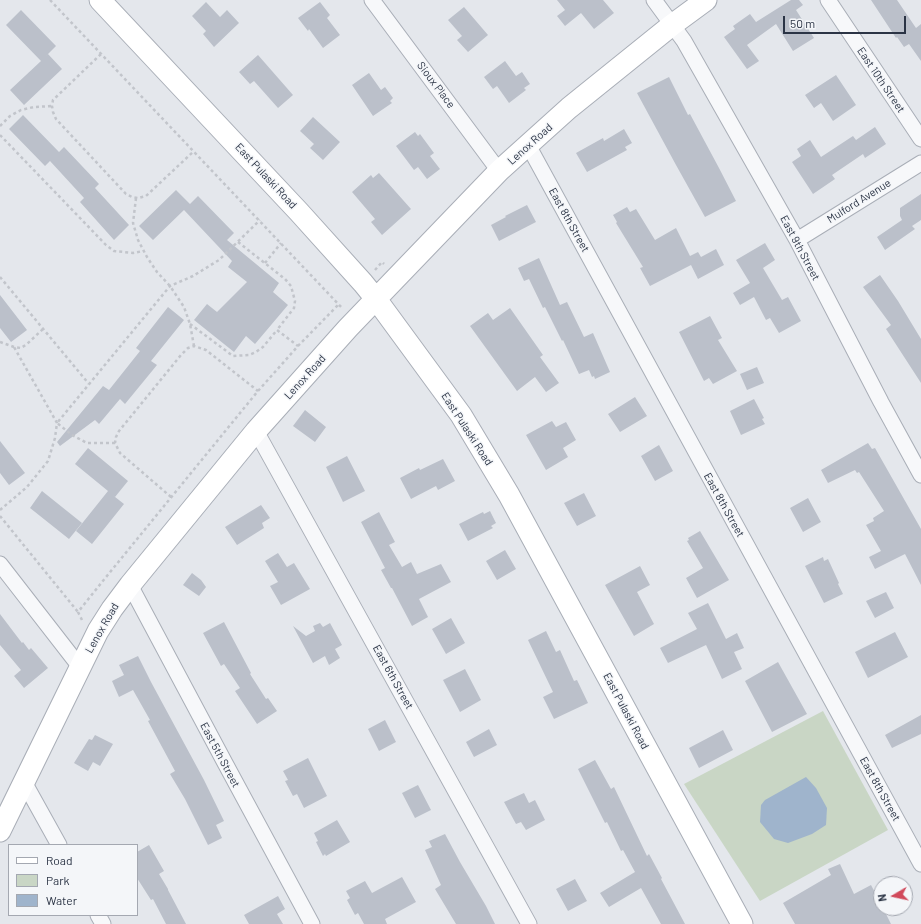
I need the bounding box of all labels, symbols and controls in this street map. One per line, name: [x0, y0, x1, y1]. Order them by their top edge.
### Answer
scale bar: [785, 8, 908, 34]
text: 50 m: [790, 16, 815, 30]
street label: East 10th Street: [854, 45, 908, 115]
street label: Sioux Place: [414, 59, 458, 111]
street label: Lenox Road: [505, 120, 555, 168]
street label: East Pulaski Road: [232, 141, 300, 211]
street label: Mulford Avenue: [825, 176, 893, 226]
street label: East 8th Street: [546, 185, 592, 255]
street label: East 9th Street: [777, 213, 823, 283]
street label: Lenox Road: [281, 352, 329, 402]
street label: East Pulaski Road: [438, 390, 496, 468]
street label: East 8th Street: [701, 470, 747, 540]
street label: Lenox Road: [82, 601, 122, 655]
street label: East 6th Street: [370, 642, 416, 712]
street label: East Pulaski Road: [600, 671, 652, 751]
street label: East 5th Street: [197, 720, 243, 790]
street label: East 8th Street: [857, 754, 903, 824]
legend: [8, 844, 138, 916]
text: Road: [46, 853, 73, 867]
text: Park: [46, 873, 70, 887]
north arrow: [873, 876, 913, 916]
text: Water: [46, 893, 77, 907]
text: N: [875, 893, 889, 902]

